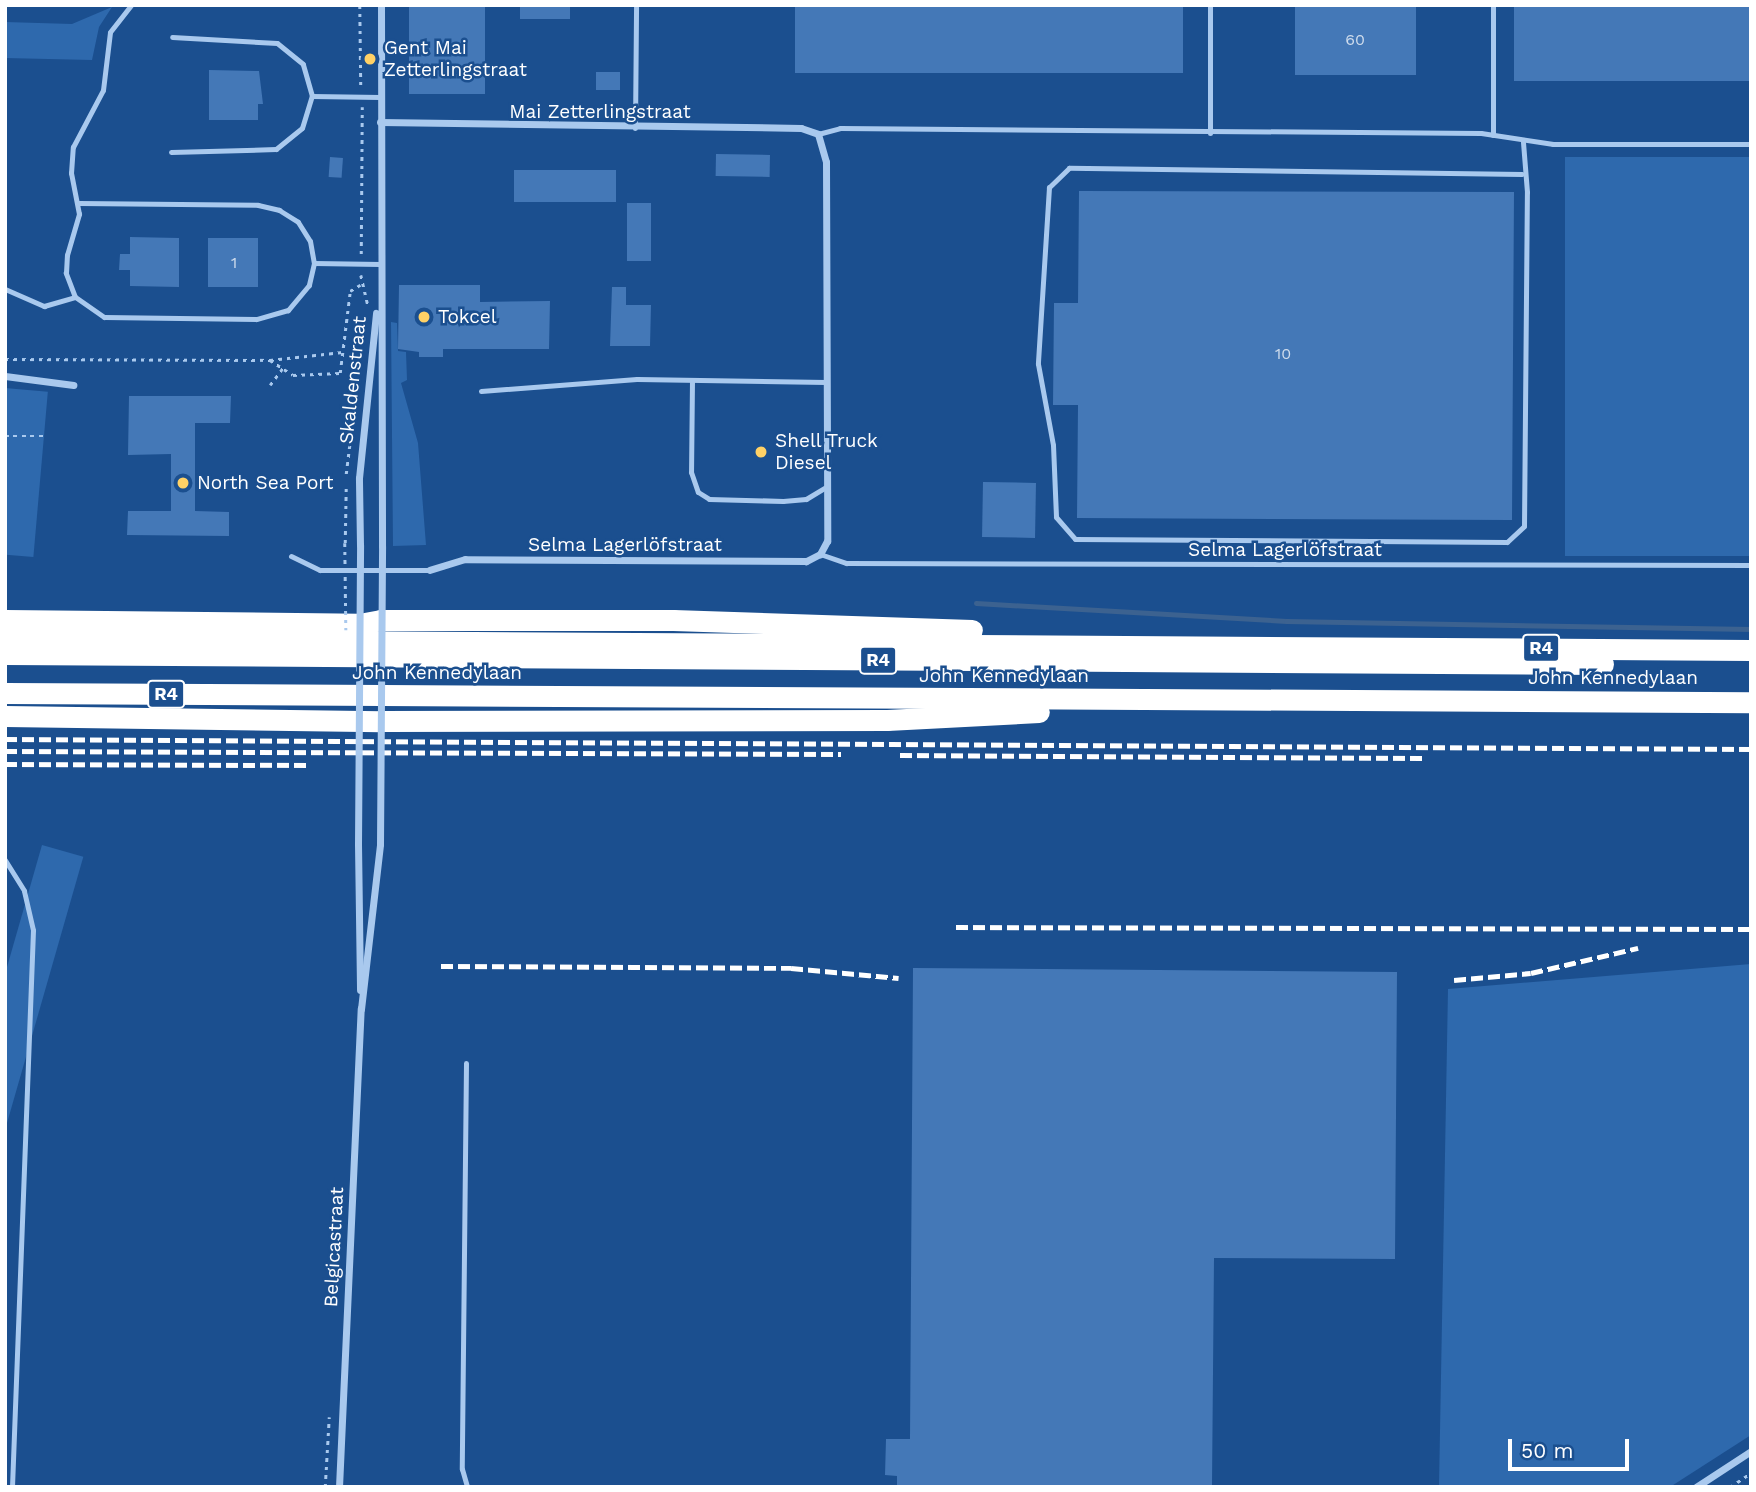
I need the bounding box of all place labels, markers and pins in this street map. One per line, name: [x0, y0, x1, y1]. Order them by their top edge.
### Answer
place label: Gent Mai Zetterlingstraat: [384, 37, 527, 81]
marker: Gent Mai Zetterlingstraat: [362, 51, 378, 67]
place label: Tokcel: [438, 306, 497, 328]
marker: Tokcel: [416, 309, 432, 325]
place label: Shell Truck Diesel: [775, 430, 879, 474]
marker: Shell Truck Diesel: [753, 444, 769, 460]
place label: North Sea Port: [197, 472, 334, 494]
marker: North Sea Port: [175, 475, 191, 491]

